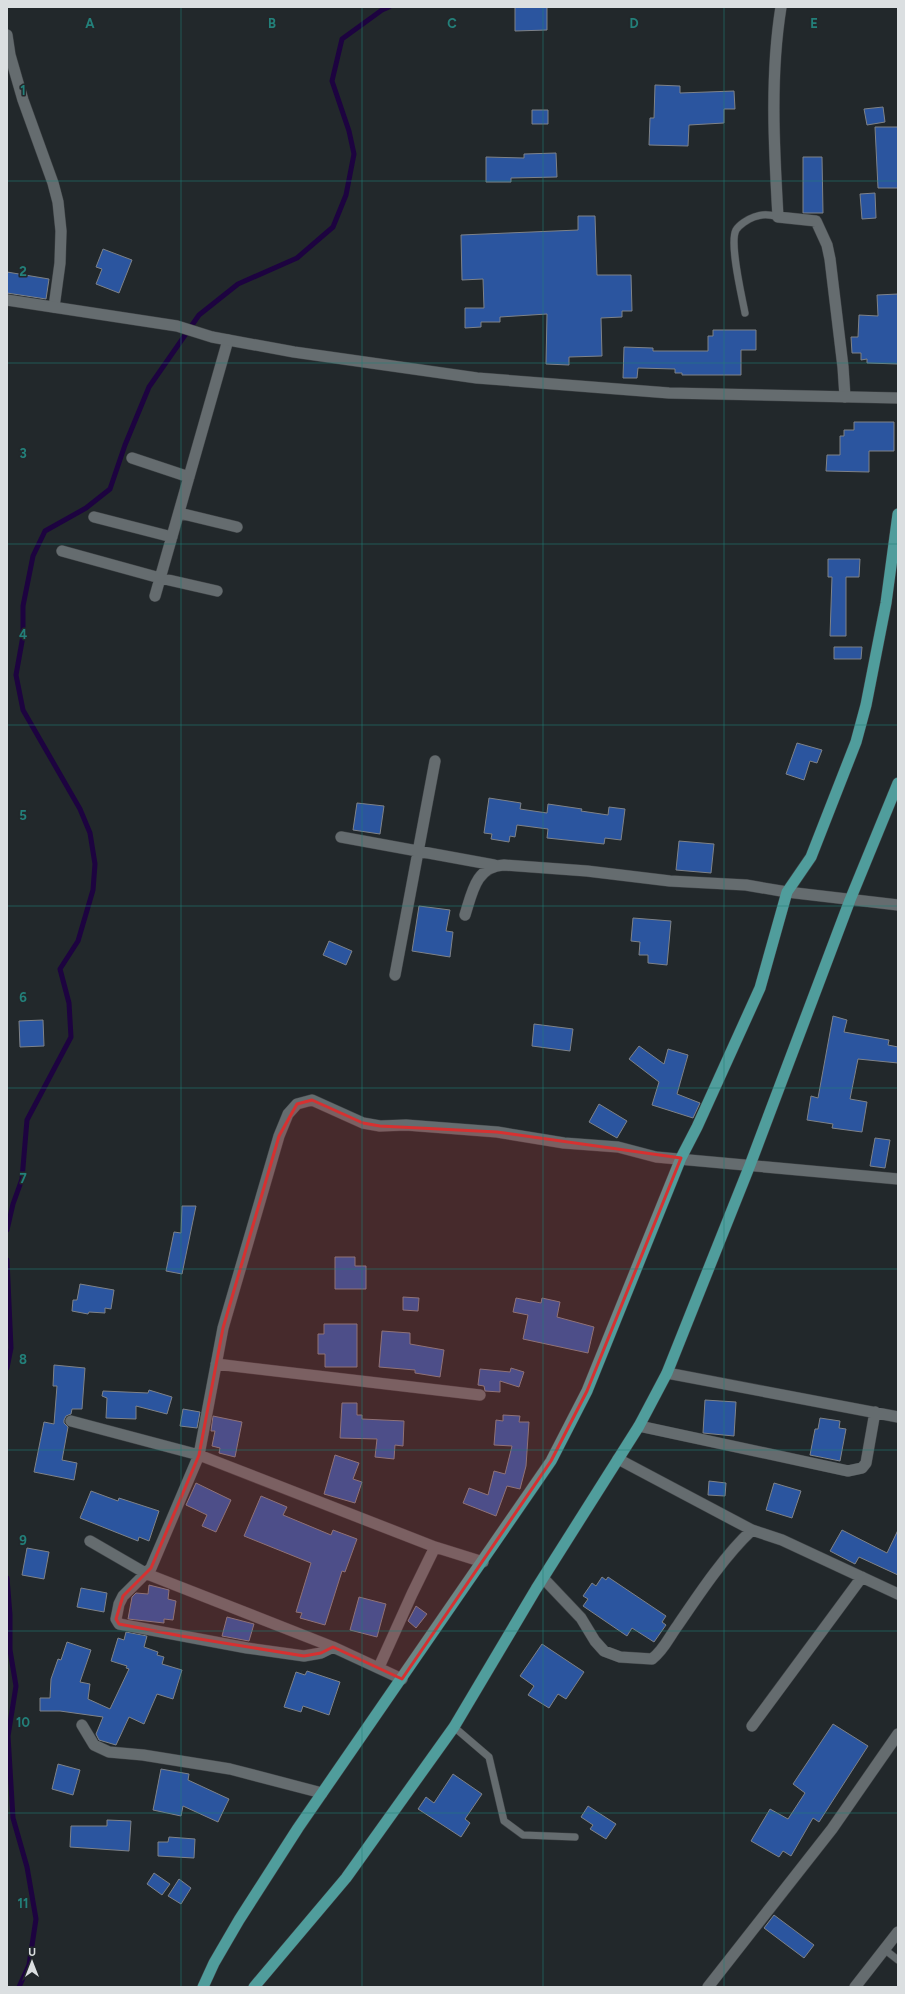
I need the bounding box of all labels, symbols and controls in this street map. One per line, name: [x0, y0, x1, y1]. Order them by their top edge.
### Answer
text: A: [85, 16, 95, 31]
text: B: [268, 16, 276, 31]
text: C: [447, 16, 457, 31]
text: D: [629, 16, 639, 31]
text: E: [810, 16, 818, 31]
text: 1: [20, 83, 26, 98]
text: 2: [19, 264, 27, 279]
text: 3: [19, 446, 27, 461]
text: 4: [19, 627, 27, 642]
text: 5: [19, 808, 27, 823]
text: 6: [19, 990, 27, 1005]
text: 7: [19, 1171, 27, 1186]
text: 8: [19, 1352, 27, 1367]
text: 9: [19, 1533, 27, 1548]
text: 10: [16, 1715, 30, 1730]
text: 11: [18, 1896, 28, 1911]
north arrow: [12, 1942, 52, 1982]
text: U: [28, 1946, 36, 1959]

